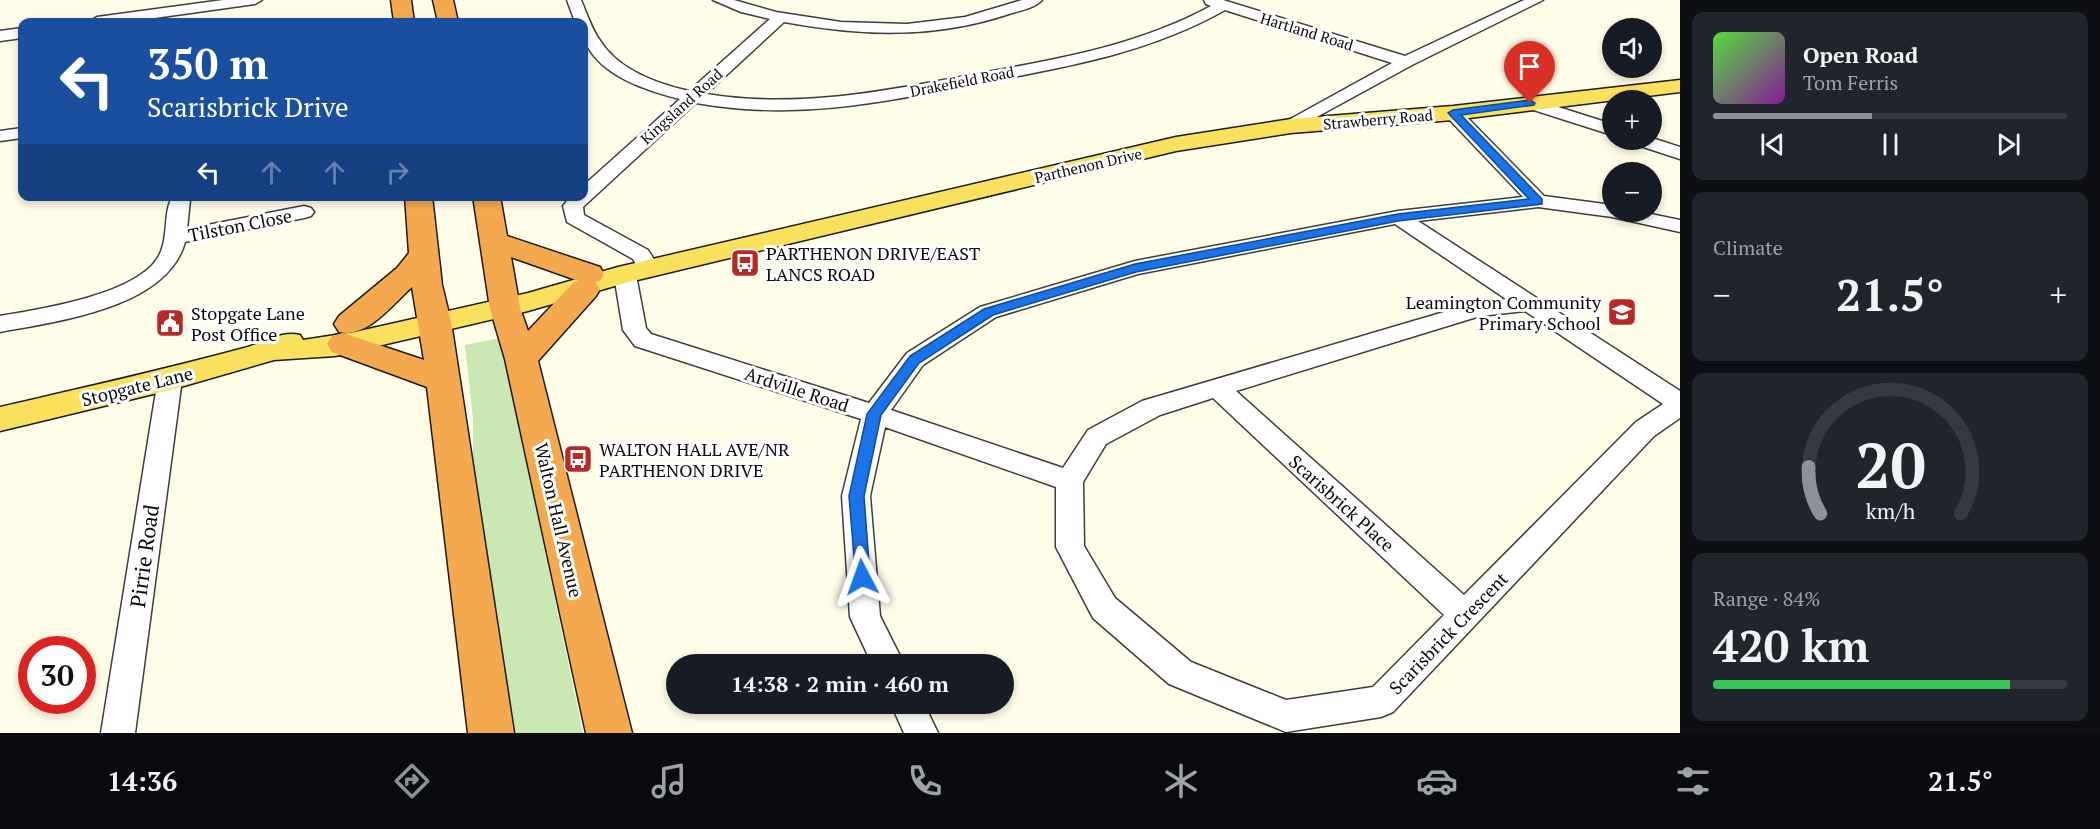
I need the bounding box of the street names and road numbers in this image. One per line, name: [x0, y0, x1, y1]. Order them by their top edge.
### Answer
street label: Hartland Road: [1258, 7, 1356, 55]
street label: Drakefield Road: [908, 61, 1016, 101]
street label: Kingsland Road: [636, 64, 726, 148]
street label: Strawberry Road: [1322, 104, 1434, 134]
street label: Parthenon Drive: [1032, 143, 1144, 187]
street label: Tilston Close: [186, 203, 294, 247]
street label: Stopgate Lane: [79, 361, 195, 411]
street label: Ardville Road: [742, 361, 852, 417]
street label: Walton Hall Avenue: [530, 440, 588, 600]
street label: Scarisbrick Place: [1284, 449, 1400, 557]
street label: Pirrie Road: [123, 502, 165, 609]
street label: Scarisbrick Crescent: [1383, 566, 1513, 699]

